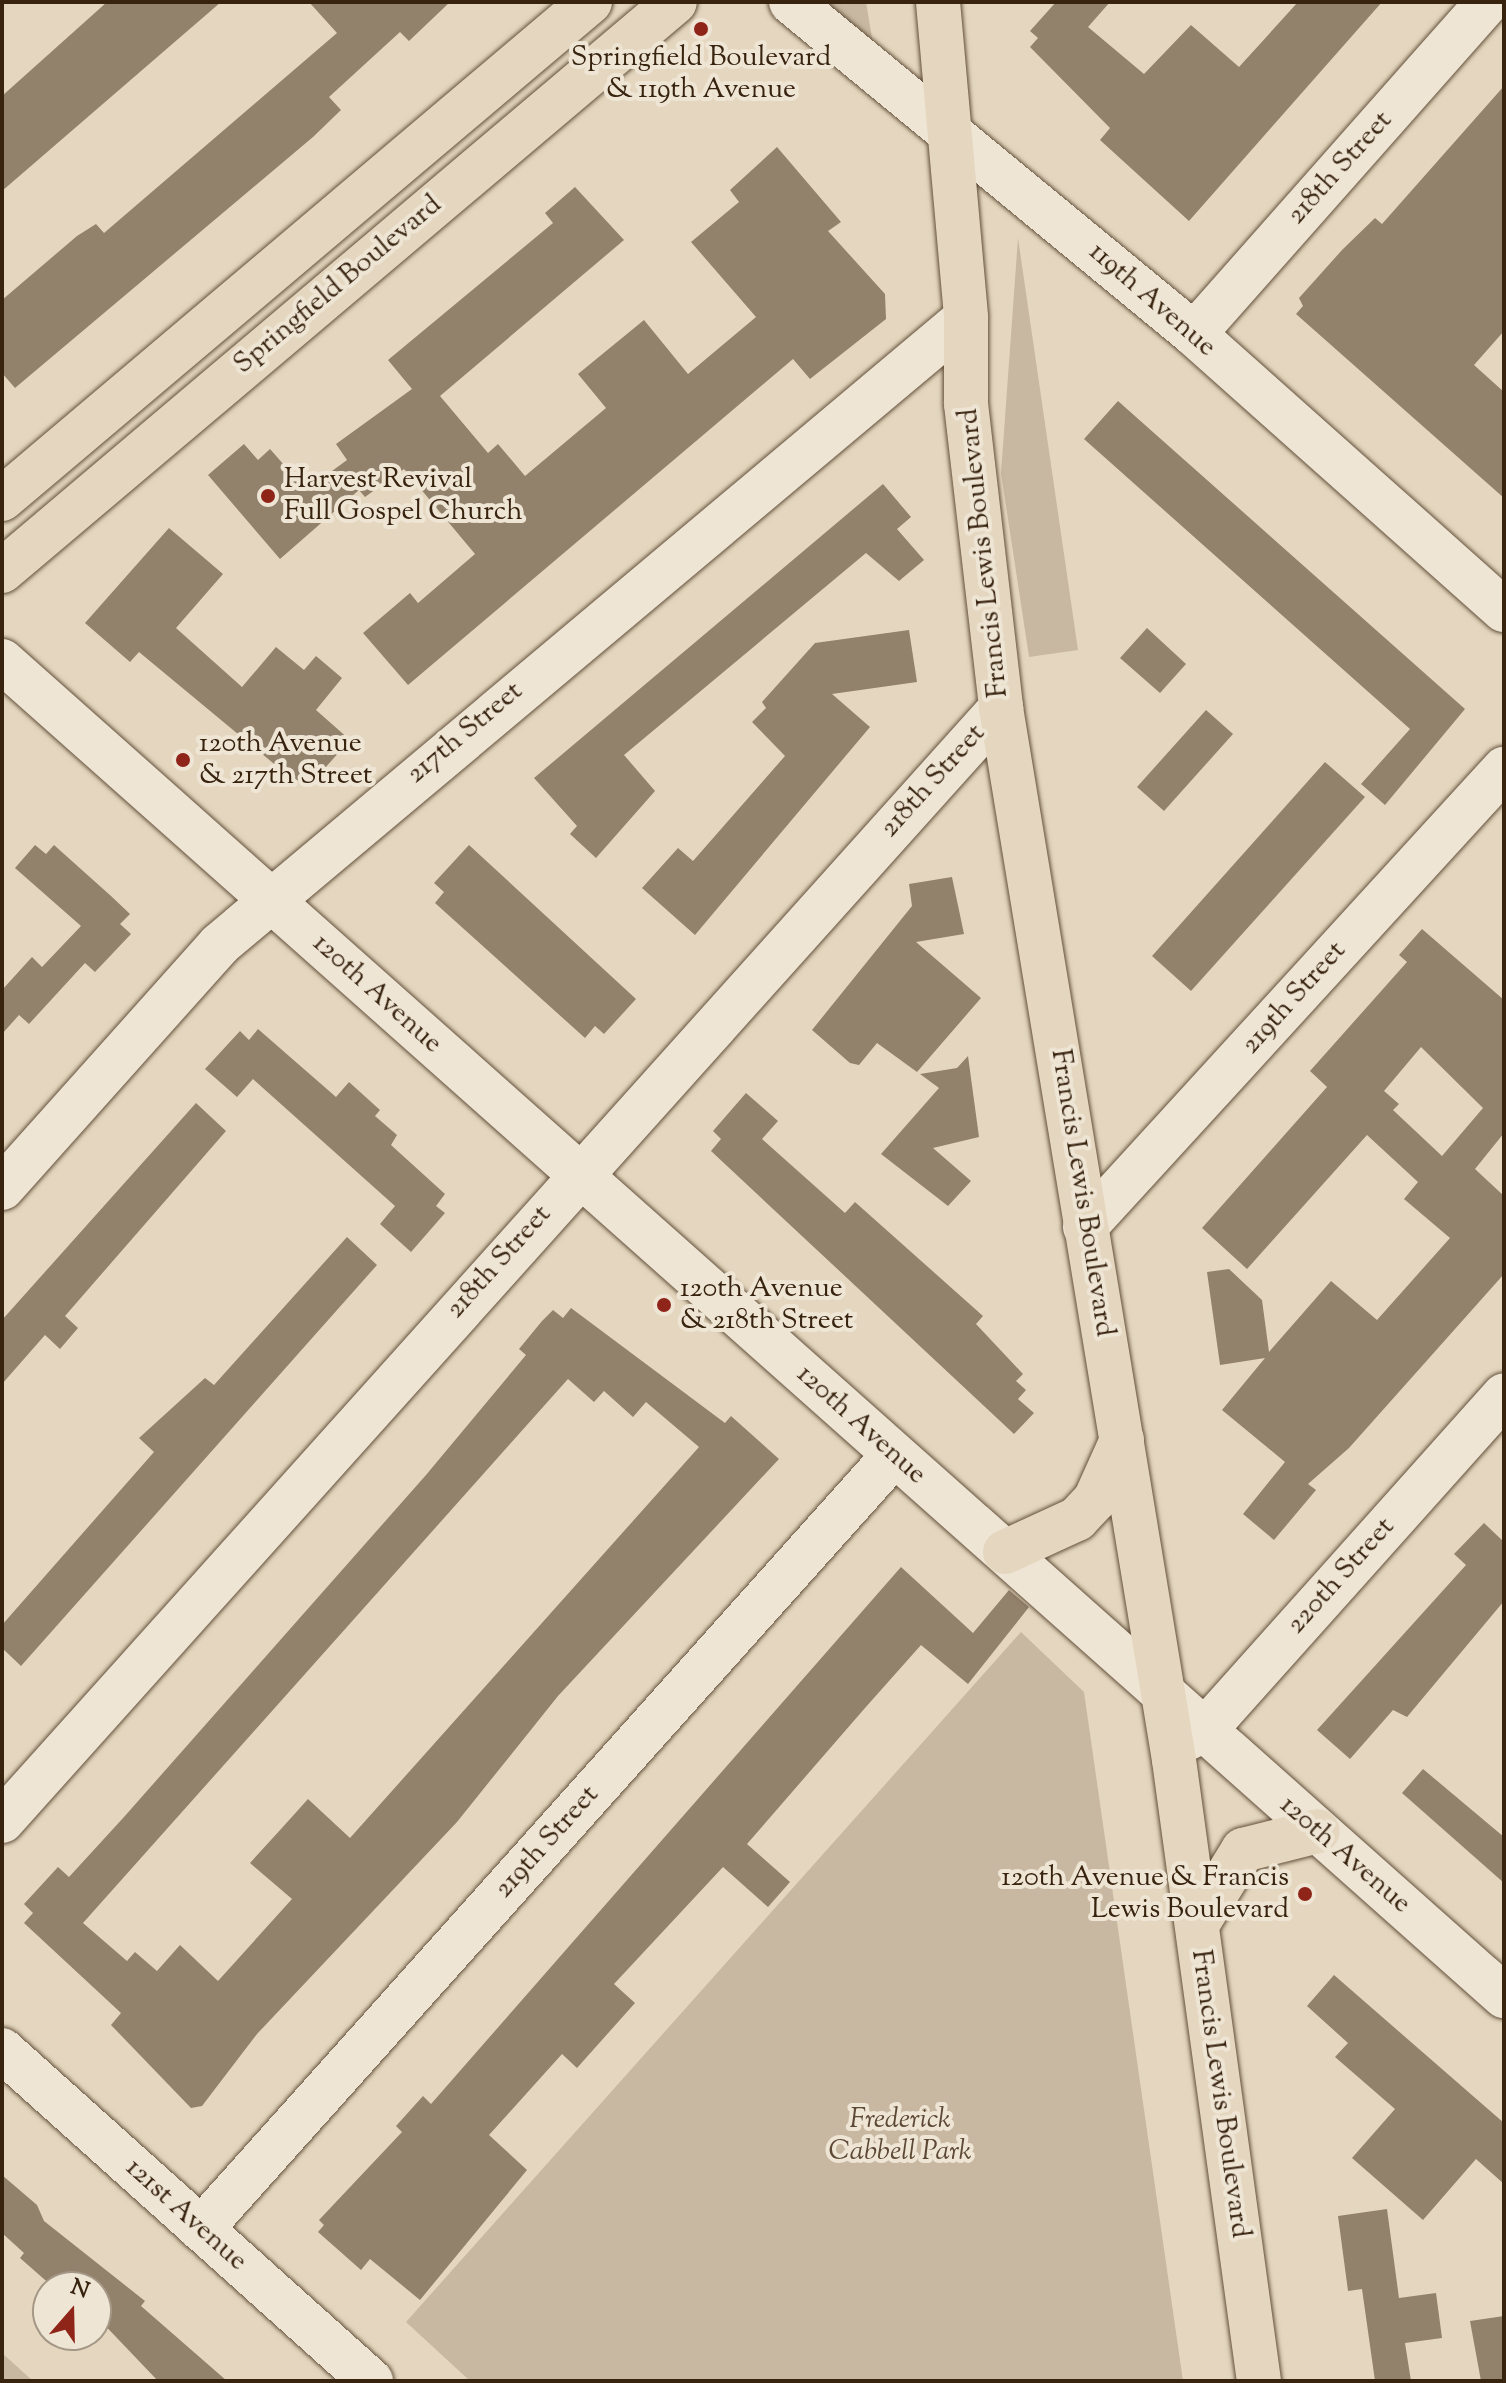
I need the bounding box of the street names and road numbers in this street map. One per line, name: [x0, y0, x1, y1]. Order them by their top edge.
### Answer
street label: 218th Street: [1280, 104, 1400, 232]
street label: Springfield Boulevard: [227, 188, 449, 382]
street label: 119th Avenue: [1081, 236, 1223, 364]
street label: Francis Lewis Boulevard: [952, 407, 1016, 699]
street label: 217th Street: [400, 675, 530, 791]
street label: 218th Street: [873, 717, 993, 845]
street label: 120th Avenue: [305, 927, 449, 1061]
street label: 219th Street: [1235, 935, 1353, 1061]
street label: Francis Lewis Boulevard: [1043, 1047, 1121, 1339]
street label: 218th Street: [439, 1198, 559, 1326]
street label: 120th Avenue: [789, 1358, 933, 1492]
street label: 220th Street: [1280, 1511, 1402, 1641]
street label: 219th Street: [488, 1779, 606, 1905]
street label: 120th Avenue: [1273, 1789, 1417, 1921]
street label: Francis Lewis Boulevard: [1183, 1948, 1257, 2240]
street label: 121st Avenue: [118, 2152, 254, 2278]

